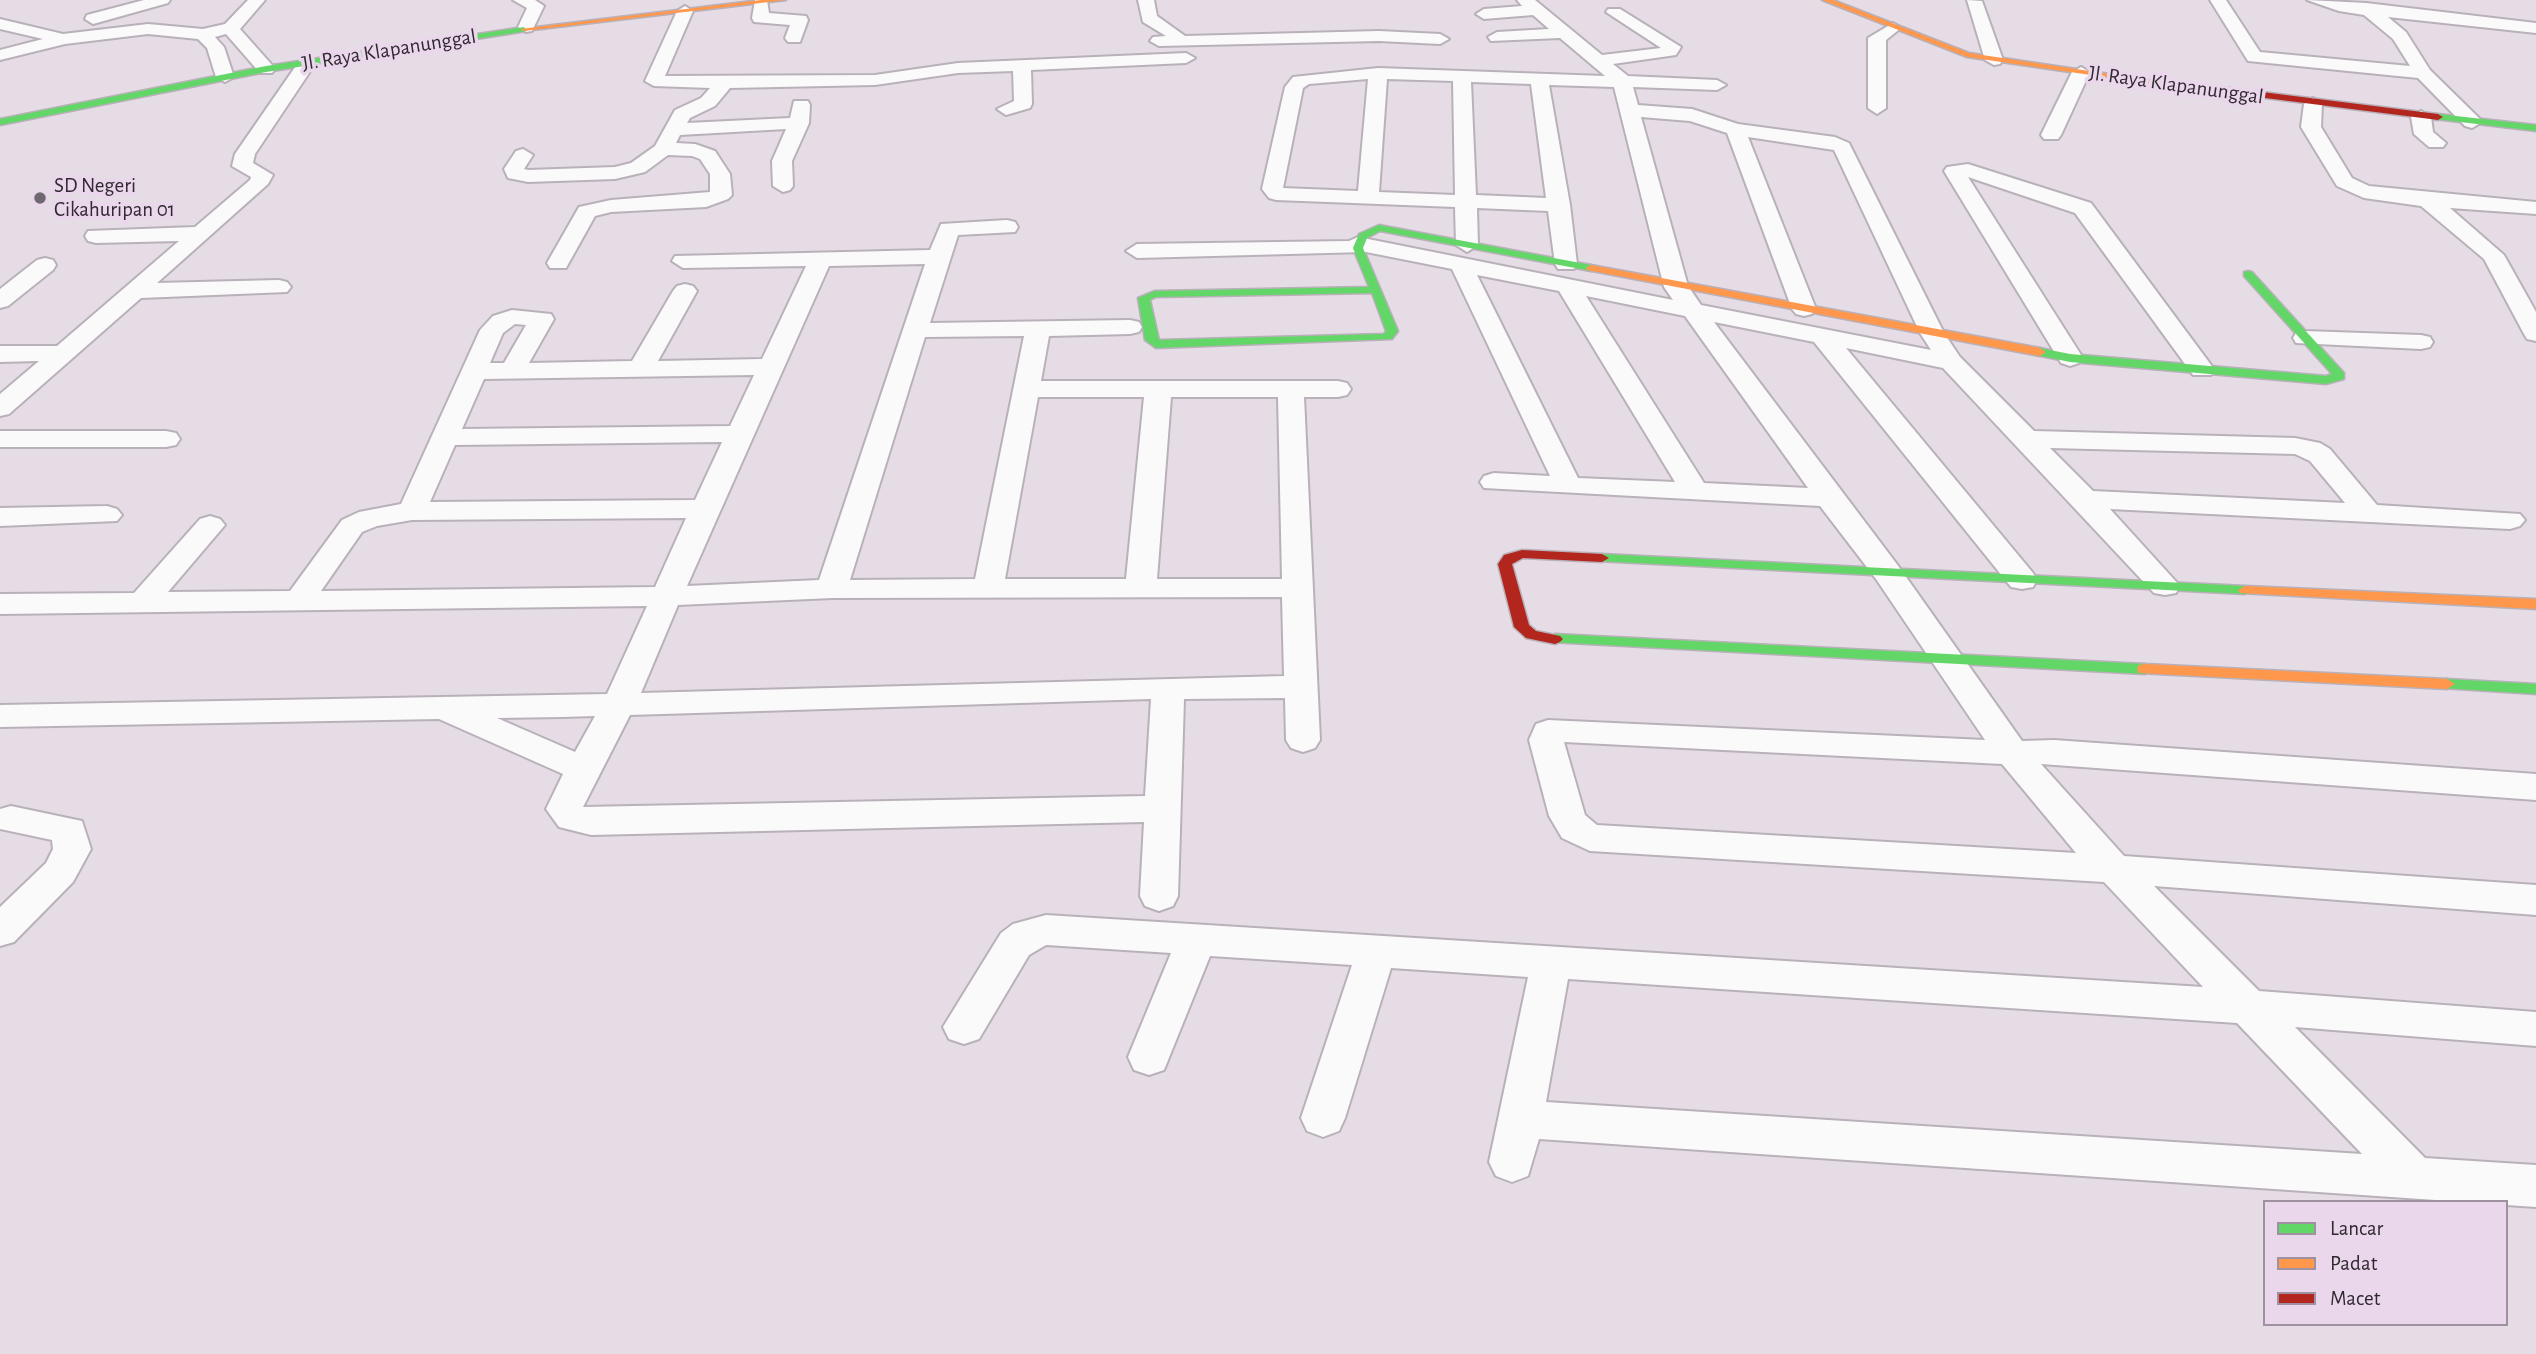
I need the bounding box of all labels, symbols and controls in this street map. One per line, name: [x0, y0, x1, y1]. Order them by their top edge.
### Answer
street label: Jl. Raya Klapanunggal: [300, 24, 478, 76]
street label: Jl. Raya Klapanunggal: [2087, 60, 2265, 110]
place label: SD Negeri Cikahuripan 01: [54, 173, 175, 223]
marker: SD Negeri Cikahuripan 01: [32, 190, 48, 206]
legend: [2263, 1200, 2508, 1326]
text: Lancar: [2330, 1218, 2383, 1239]
text: Padat: [2330, 1253, 2377, 1274]
text: Macet: [2330, 1288, 2381, 1309]

